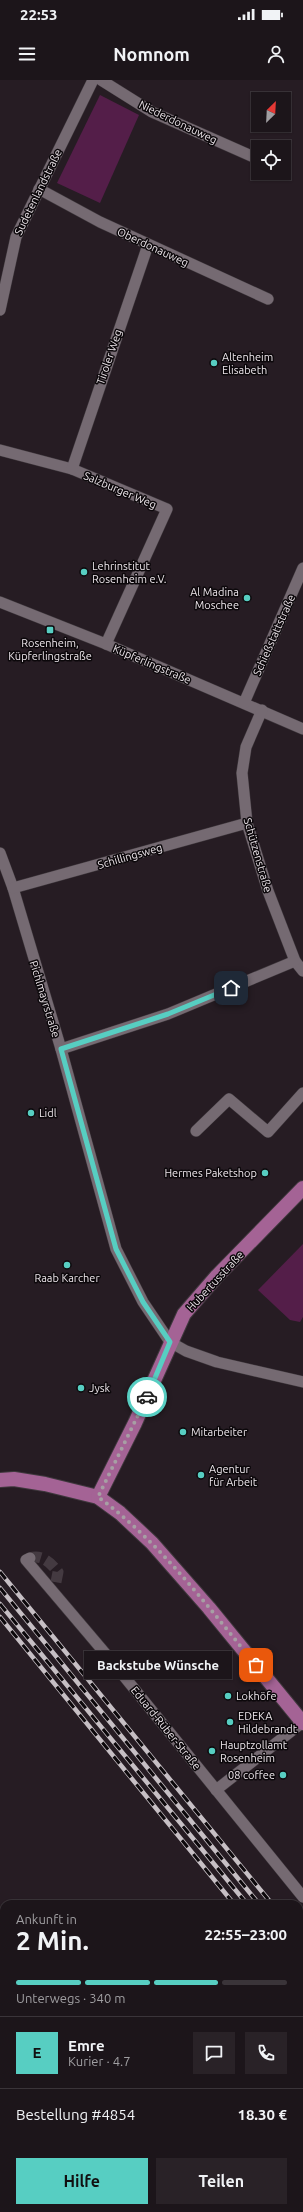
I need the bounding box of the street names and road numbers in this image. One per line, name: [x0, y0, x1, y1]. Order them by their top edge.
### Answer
street label: Niederdonauweg: [137, 98, 219, 146]
street label: Sudetenlandstraße: [12, 147, 64, 237]
street label: Oberdonauweg: [115, 225, 191, 269]
street label: Tiroler Weg: [94, 328, 124, 386]
street label: Salzburger Weg: [82, 469, 158, 511]
street label: Schießstattstraße: [251, 593, 297, 677]
street label: Küpferlingstraße: [111, 642, 193, 686]
street label: Schützenstraße: [242, 816, 274, 894]
street label: Schillingsweg: [96, 841, 164, 871]
street label: Pichlmayrstraße: [28, 959, 62, 1039]
street label: Hubertusstraße: [184, 1249, 246, 1313]
street label: Eduard-Rüber-Straße: [129, 1684, 203, 1772]

